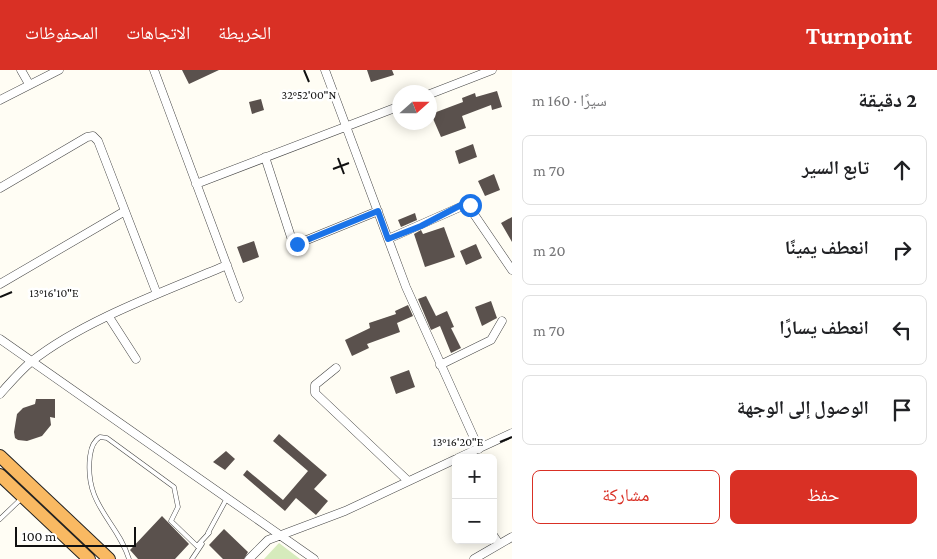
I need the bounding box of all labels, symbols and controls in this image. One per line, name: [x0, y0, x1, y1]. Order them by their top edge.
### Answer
text: Turnpoint: [806, 22, 912, 49]
text: المحفوظات: [25, 23, 98, 43]
text: الاتجاهات: [126, 23, 190, 43]
text: الخريطة: [218, 23, 271, 43]
north arrow: [392, 85, 437, 130]
text: 32°52'00"N: [282, 88, 337, 102]
text: 2 دقيقة: [858, 88, 917, 112]
text: سيرًا · 160 m: [532, 92, 607, 109]
icon: ahead: [888, 156, 916, 184]
text: تابع السير: [802, 157, 869, 178]
text: 70 m: [533, 162, 565, 179]
route start: [459, 194, 482, 217]
route end: [286, 233, 309, 256]
icon: right: [888, 236, 916, 264]
text: انعطف يمينًا: [785, 237, 869, 258]
text: 20 m: [533, 242, 566, 259]
text: 13°16'10"E: [30, 286, 79, 300]
icon: left: [888, 316, 916, 344]
text: انعطف يسارًا: [779, 317, 869, 338]
text: 70 m: [533, 322, 565, 339]
icon: arrive: [888, 396, 916, 424]
text: الوصول إلى الوجهة: [737, 397, 869, 418]
text: 13°16'20"E: [433, 435, 484, 449]
map controls: [452, 454, 497, 544]
button: +: [452, 454, 497, 499]
button: مشاركة: [532, 470, 720, 524]
button: حفظ: [730, 470, 917, 524]
button: −: [452, 499, 497, 544]
scale bar: [15, 524, 136, 547]
text: 100 m: [22, 528, 56, 544]

